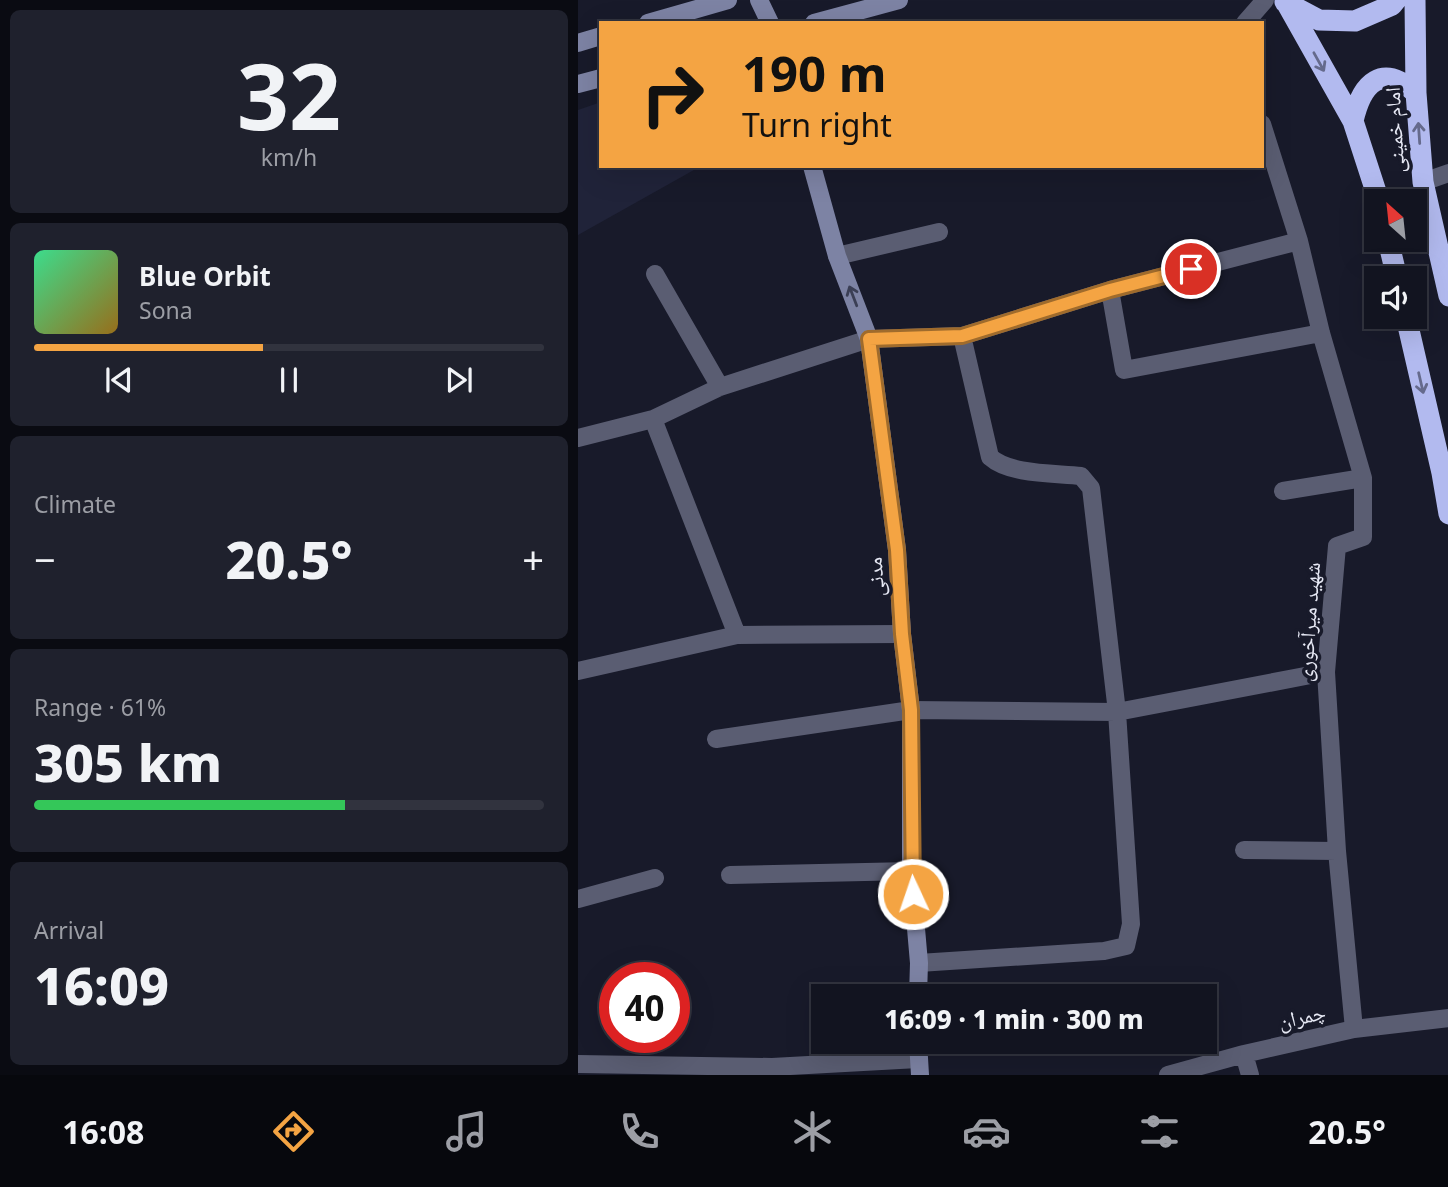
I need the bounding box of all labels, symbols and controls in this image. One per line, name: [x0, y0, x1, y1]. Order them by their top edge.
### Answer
text: 32: [237, 33, 341, 157]
text: 190 m: [742, 40, 887, 106]
icon: right: [627, 49, 718, 140]
one-way arrow: [1312, 51, 1326, 71]
street label: امام خمینی: [1378, 86, 1411, 174]
text: Turn right: [742, 103, 892, 146]
one-way arrow: [1412, 122, 1425, 144]
text: km/h: [261, 141, 317, 173]
north arrow: [1364, 189, 1427, 252]
map controls: [1364, 189, 1427, 329]
pin: [1161, 239, 1221, 299]
icon: arrive: [1172, 250, 1210, 288]
text: Blue Orbit: [139, 258, 271, 294]
button: sound: [1364, 266, 1427, 329]
one-way arrow: [845, 286, 858, 308]
text: Sona: [139, 294, 193, 326]
icon: previous: [100, 361, 138, 399]
icon: pause: [270, 361, 308, 399]
icon: next: [440, 361, 478, 399]
one-way arrow: [1415, 371, 1429, 394]
text: Climate: [34, 488, 116, 520]
text: 20.5°: [226, 523, 352, 594]
text: −: [34, 533, 56, 585]
text: +: [522, 533, 544, 585]
street label: مدنی: [860, 556, 890, 598]
street label: شهید میرآخوری: [1290, 561, 1326, 683]
text: Range · 61%: [34, 691, 166, 723]
text: 305 km: [34, 726, 222, 797]
position arrow: [876, 857, 950, 931]
text: Arrival: [34, 914, 104, 946]
text: 16:09: [34, 949, 169, 1020]
speed limit sign: 40: [599, 962, 690, 1053]
street label: چمران: [1275, 997, 1328, 1035]
text: 16:09 · 1 min · 300 m: [884, 1001, 1144, 1037]
icon: directions: [269, 1107, 318, 1156]
icon: music: [442, 1107, 491, 1156]
icon: phone: [615, 1107, 664, 1156]
icon: climate: [788, 1107, 837, 1156]
icon: car: [962, 1107, 1011, 1156]
icon: filters: [1135, 1107, 1184, 1156]
text: 16:08: [62, 1110, 144, 1153]
text: 20.5°: [1308, 1110, 1386, 1153]

